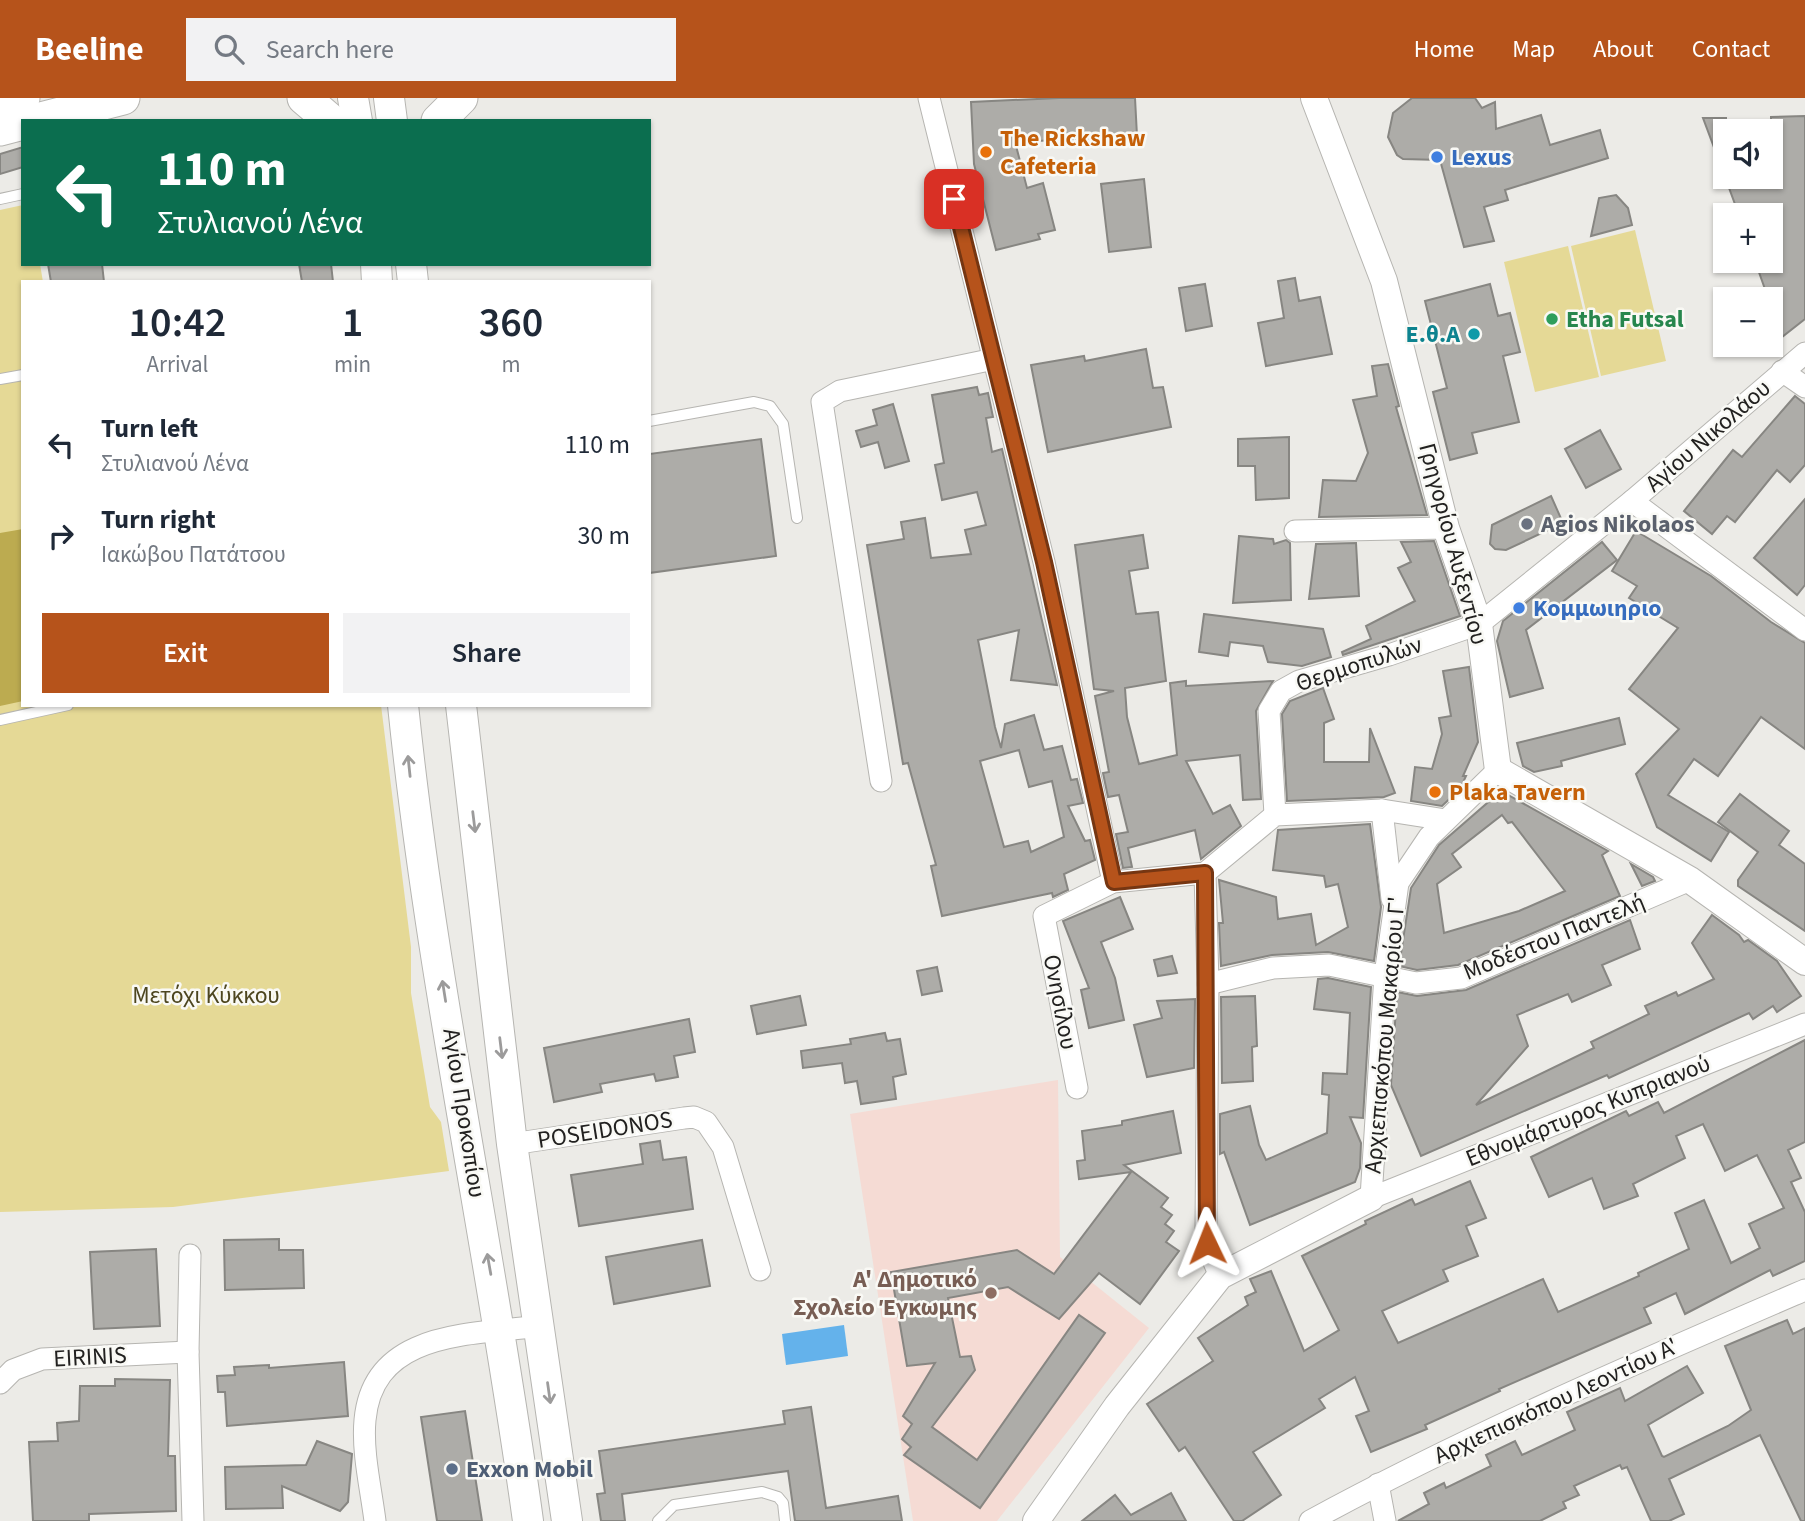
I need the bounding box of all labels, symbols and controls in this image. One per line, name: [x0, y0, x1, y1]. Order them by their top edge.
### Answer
search box: [186, 18, 676, 81]
text: Beeline: [35, 26, 144, 73]
icon: search: [210, 30, 248, 68]
text: Search here: [266, 31, 394, 68]
text: Home: [1414, 32, 1474, 67]
text: Map: [1512, 32, 1555, 67]
text: About: [1593, 32, 1654, 67]
text: Contact: [1692, 32, 1770, 67]
map controls: [1713, 119, 1783, 357]
button: sound: [1713, 119, 1783, 189]
place label: The Rickshaw Cafeteria: [1000, 121, 1146, 184]
text: 110 m: [157, 135, 286, 205]
place label: Lexus: [1451, 140, 1512, 175]
marker: The Rickshaw Cafeteria: [978, 144, 994, 160]
icon: left: [42, 147, 133, 238]
marker: Lexus: [1429, 149, 1445, 165]
pin: [924, 169, 984, 229]
icon: arrive: [935, 180, 973, 218]
text: Στυλιανού Λένα: [157, 200, 363, 246]
button: +: [1713, 203, 1783, 273]
button: −: [1713, 287, 1783, 357]
text: 10:42: [129, 293, 226, 353]
text: 1: [342, 293, 363, 353]
text: 360: [479, 293, 543, 353]
place label: Etha Futsal: [1566, 302, 1684, 337]
marker: Etha Futsal: [1544, 311, 1560, 327]
place label: Ε.θ.Α: [1406, 317, 1460, 352]
marker: Ε.θ.Α: [1466, 326, 1482, 342]
text: Arrival: [147, 348, 208, 381]
text: min: [334, 348, 371, 381]
text: m: [502, 348, 521, 381]
street label: Αγίου Νικολάου: [1637, 371, 1779, 501]
text: Turn left: [101, 410, 198, 447]
icon: left: [42, 426, 80, 464]
text: 110 m: [564, 426, 630, 463]
street label: Γρηγορίου Αυξεντίου: [1409, 439, 1497, 649]
text: Στυλιανού Λένα: [101, 447, 249, 480]
text: Turn right: [101, 501, 216, 538]
place label: Agios Nikolaos: [1540, 507, 1695, 542]
marker: Agios Nikolaos: [1519, 516, 1535, 532]
icon: right: [42, 517, 80, 555]
text: 30 m: [577, 517, 630, 554]
text: Ιακώβου Πατάτσου: [101, 538, 286, 571]
place label: Κομμωιηριο: [1533, 591, 1662, 626]
marker: Κομμωιηριο: [1511, 600, 1527, 616]
button: Exit: [42, 613, 329, 693]
button: Share: [343, 613, 630, 693]
street label: Θερμοπυλών: [1291, 627, 1427, 701]
one-way arrow: [402, 756, 415, 778]
place label: Plaka Tavern: [1449, 775, 1586, 810]
marker: Plaka Tavern: [1427, 784, 1443, 800]
one-way arrow: [468, 810, 481, 833]
street label: Μοδέστου Παντελή: [1458, 885, 1650, 989]
street label: Αρχιεπισκόπου Μακαρίου Γ': [1355, 895, 1415, 1175]
street label: Ονησίλου: [1034, 951, 1086, 1053]
park label: Μετόχι Κύκκου: [132, 978, 280, 1013]
one-way arrow: [437, 980, 450, 1003]
street label: Αγίου Προκοπίου: [433, 1026, 495, 1200]
one-way arrow: [495, 1036, 508, 1058]
street label: Εθνομάρτυρος Κυπριανού: [1460, 1046, 1716, 1176]
street label: POSEIDONOS: [535, 1102, 675, 1158]
position arrow: [1170, 1206, 1244, 1280]
one-way arrow: [482, 1253, 495, 1276]
place label: Α' Δημοτικό Σχολείο Έγκωμης: [793, 1262, 977, 1325]
marker: Α' Δημοτικό Σχολείο Έγκωμης: [983, 1285, 999, 1301]
street label: Αρχιεπισκόπου Λεοντίου Α': [1428, 1329, 1684, 1473]
street label: EIRINIS: [52, 1338, 128, 1376]
one-way arrow: [543, 1381, 556, 1404]
place label: Exxon Mobil: [466, 1452, 593, 1487]
marker: Exxon Mobil: [444, 1461, 460, 1477]

